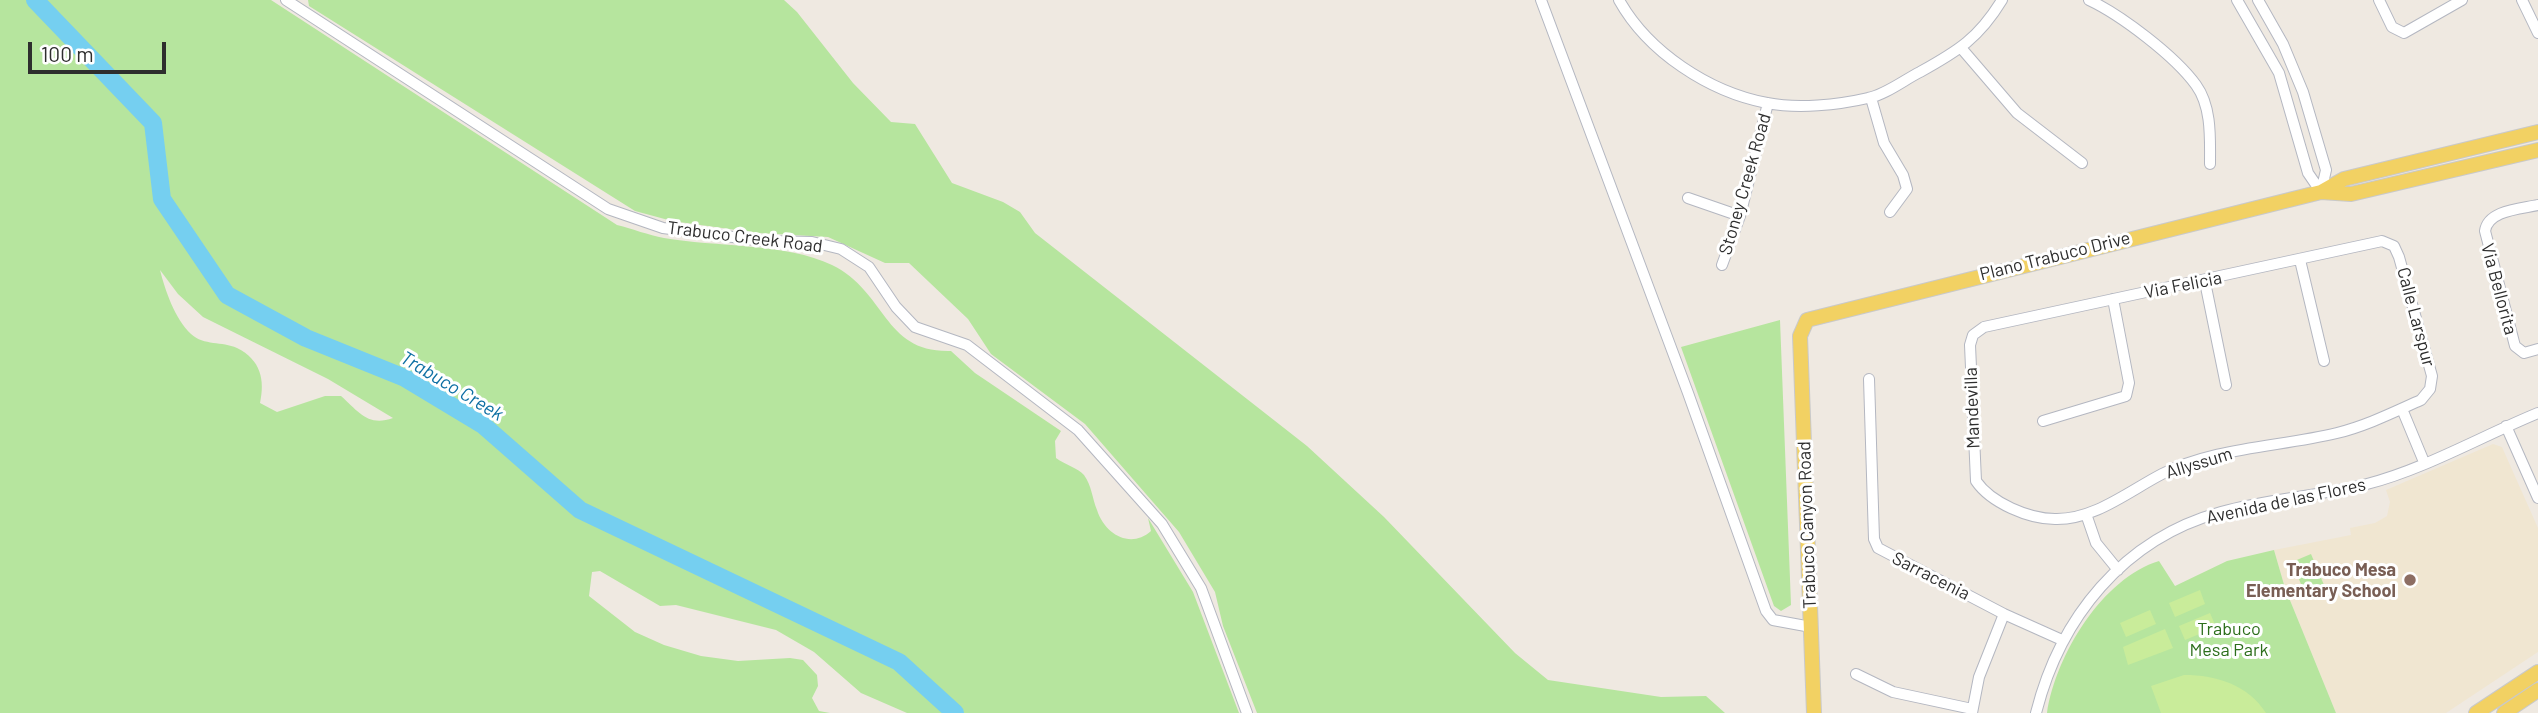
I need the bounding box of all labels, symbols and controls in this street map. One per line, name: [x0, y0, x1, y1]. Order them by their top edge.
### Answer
scale bar: [32, 28, 170, 72]
text: 100 m: [41, 41, 94, 66]
street label: Stoney Creek Road: [1714, 111, 1776, 257]
street label: Trabuco Creek Road: [666, 217, 824, 257]
street label: Plano Trabuco Drive: [1978, 227, 2132, 285]
street label: Via Bellorita: [2476, 241, 2522, 337]
street label: Calle Larspur: [2392, 265, 2440, 369]
street label: Via Felicia: [2142, 267, 2224, 303]
water label: Trabuco Creek: [396, 346, 508, 426]
street label: Mandevilla: [1960, 367, 1984, 449]
street label: Trabuco Canyon Road: [1793, 441, 1821, 609]
street label: Allyssum: [2163, 443, 2235, 483]
street label: Avenida de las Flores: [2204, 474, 2368, 528]
street label: Sarracenia: [1889, 547, 1973, 605]
place label: Trabuco Mesa Elementary School: [2246, 559, 2396, 602]
marker: Trabuco Mesa Elementary School: [2402, 572, 2418, 588]
park label: Trabuco Mesa Park: [2189, 618, 2269, 660]

